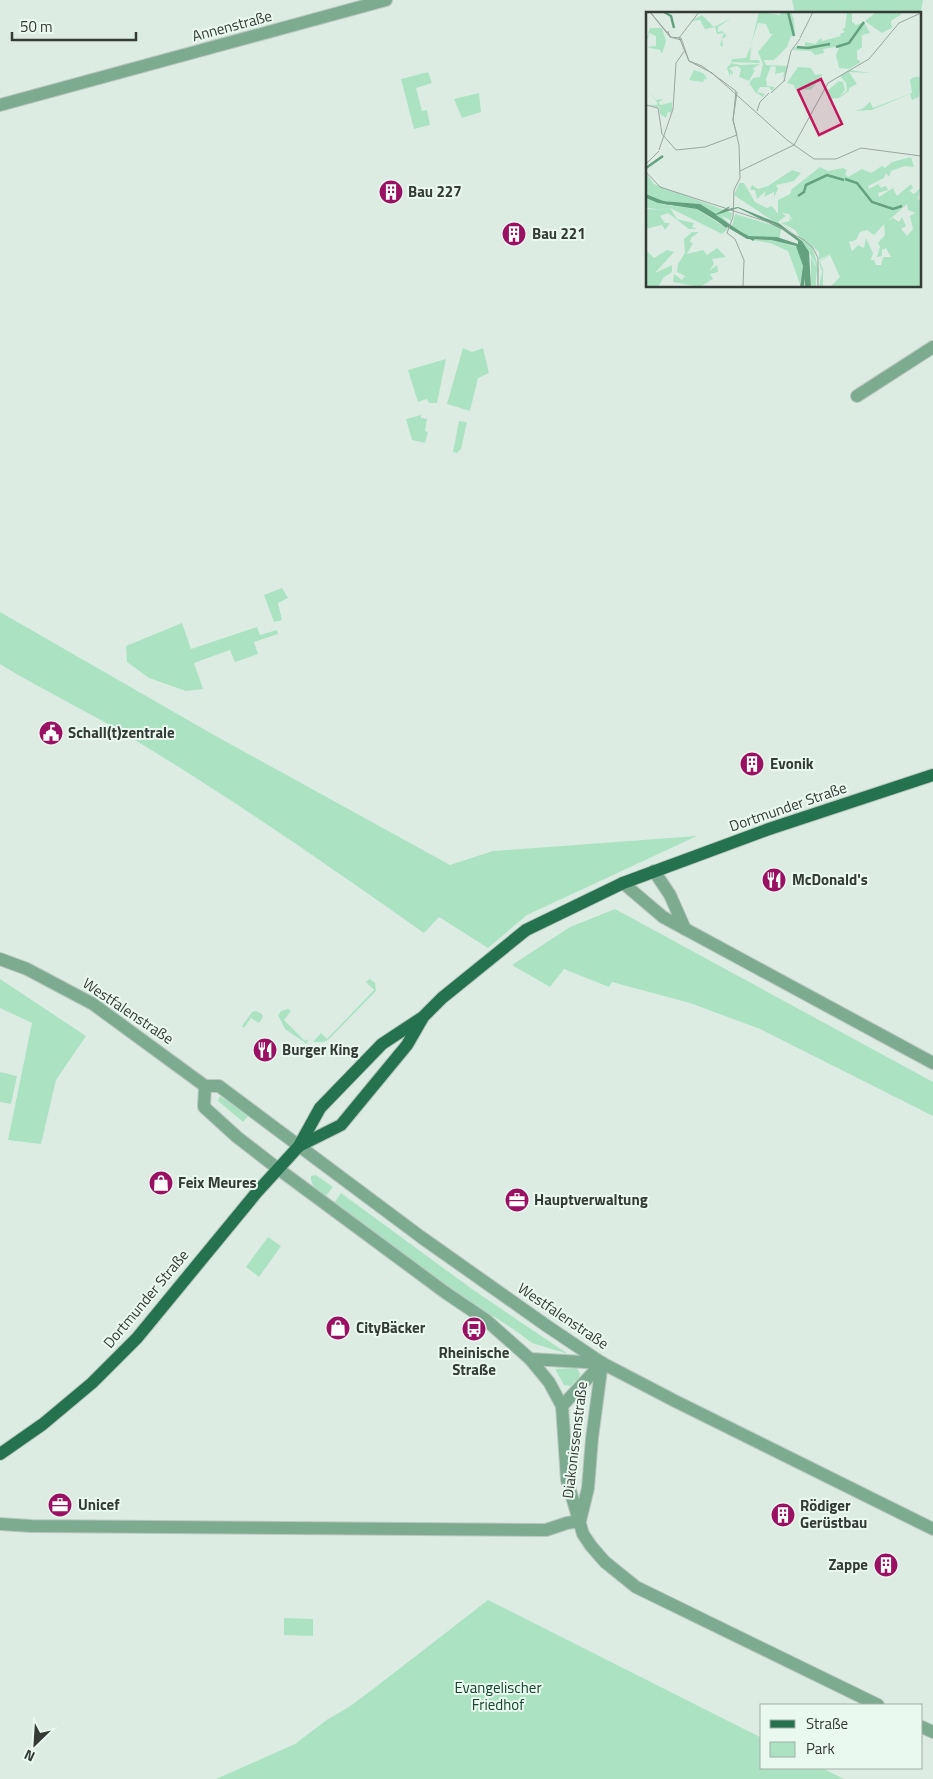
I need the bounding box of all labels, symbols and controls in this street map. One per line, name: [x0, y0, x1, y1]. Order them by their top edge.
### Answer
street label: Annenstraße: [189, 4, 274, 47]
scale bar: [12, 10, 136, 42]
inset map: [646, 12, 920, 288]
text: 50 m: [20, 15, 53, 38]
building icon: Bau 227: [378, 179, 404, 205]
place label: Bau 227: [408, 180, 462, 203]
building icon: Bau 221: [501, 221, 527, 247]
place label: Bau 221: [532, 222, 586, 245]
public building icon: Schall(t)zentrale: [38, 720, 64, 746]
place label: Schall(t)zentrale: [68, 721, 175, 744]
building icon: Evonik: [739, 751, 765, 777]
place label: Evonik: [770, 752, 814, 775]
street label: Dortmunder Straße: [726, 776, 850, 837]
restaurant icon: McDonald's: [761, 867, 787, 893]
place label: McDonald's: [792, 868, 868, 891]
street label: Westfalenstraße: [78, 972, 178, 1050]
restaurant icon: Burger King: [252, 1037, 278, 1063]
place label: Burger King: [282, 1038, 359, 1061]
shop icon: Feix Meures: [148, 1170, 174, 1196]
place label: Feix Meures: [178, 1171, 257, 1194]
office icon: Hauptverwaltung: [504, 1187, 530, 1213]
place label: Hauptverwaltung: [534, 1188, 648, 1211]
street label: Dortmunder Straße: [97, 1244, 194, 1353]
street label: Westfalenstraße: [513, 1277, 613, 1355]
shop icon: CityBäcker: [325, 1315, 351, 1341]
place label: CityBäcker: [356, 1316, 426, 1339]
bus stop icon: Rheinische Straße: [461, 1316, 487, 1342]
place label: Rheinische Straße: [439, 1341, 510, 1381]
street label: Diakonissenstraße: [556, 1380, 593, 1500]
office icon: Unicef: [47, 1492, 73, 1518]
place label: Unicef: [78, 1493, 120, 1516]
place label: Rödiger Gerüstbau: [800, 1494, 867, 1534]
building icon: Rödiger Gerüstbau: [770, 1502, 796, 1528]
building icon: Zappe: [873, 1552, 899, 1578]
place label: Zappe: [828, 1553, 868, 1576]
park label: Evangelischer Friedhof: [454, 1676, 542, 1716]
legend: [760, 1704, 923, 1769]
text: Straße: [806, 1712, 848, 1735]
north arrow: [10, 1719, 60, 1769]
text: Park: [806, 1737, 835, 1760]
text: N: [20, 1745, 38, 1768]

